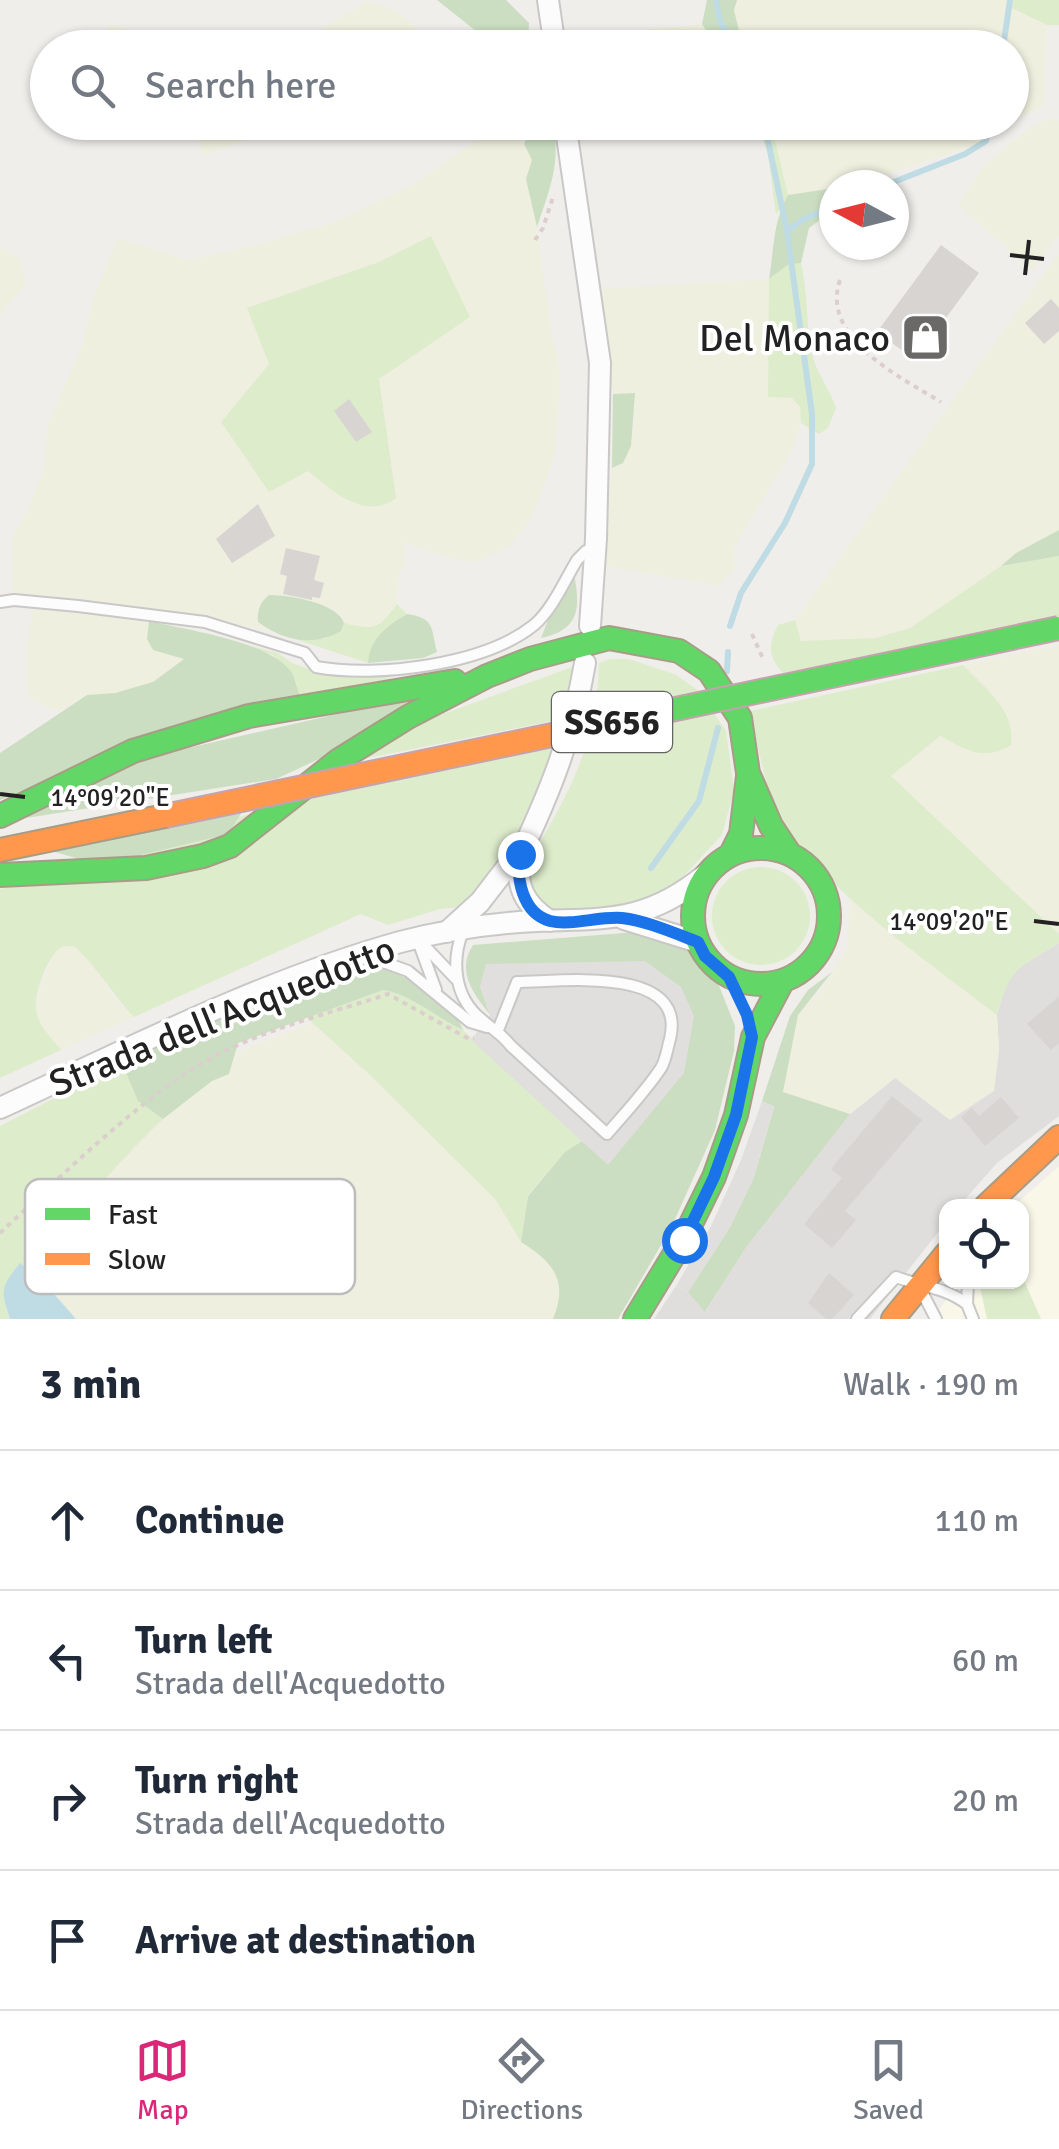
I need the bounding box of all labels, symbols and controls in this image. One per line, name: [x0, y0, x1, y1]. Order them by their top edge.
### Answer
search box: [30, 30, 1029, 140]
icon: search: [65, 58, 120, 113]
text: Search here: [145, 62, 337, 109]
north arrow: [819, 170, 909, 260]
shop icon: Del Monaco: [899, 312, 951, 364]
place label: Del Monaco: [699, 315, 890, 362]
road number: SS656: [552, 692, 672, 752]
text: 14°09'20"E: [50, 782, 170, 813]
route end: [498, 832, 544, 878]
text: 14°09'20"E: [889, 906, 1009, 937]
street label: Strada dell'Acquedotto: [42, 926, 402, 1107]
legend: [25, 1179, 355, 1294]
text: Fast: [108, 1198, 158, 1232]
map controls: [939, 1199, 1029, 1289]
button: locate: [939, 1199, 1029, 1289]
route start: [662, 1218, 708, 1264]
text: Slow: [108, 1243, 166, 1277]
text: 3 min: [40, 1359, 141, 1410]
text: Walk · 190 m: [843, 1365, 1019, 1404]
icon: ahead: [40, 1493, 95, 1548]
text: Continue: [135, 1497, 285, 1544]
text: 110 m: [935, 1501, 1019, 1540]
text: Turn left: [135, 1617, 273, 1664]
icon: left: [40, 1633, 95, 1688]
text: 60 m: [952, 1641, 1019, 1680]
text: Strada dell'Acquedotto: [135, 1664, 446, 1703]
text: Turn right: [135, 1757, 299, 1804]
icon: right: [40, 1773, 95, 1828]
text: 20 m: [952, 1781, 1019, 1820]
text: Strada dell'Acquedotto: [135, 1804, 446, 1843]
icon: arrive: [40, 1913, 95, 1968]
text: Arrive at destination: [135, 1917, 476, 1964]
tab: Map: [135, 2033, 190, 2127]
tab: Directions: [461, 2033, 583, 2127]
tab: Saved: [853, 2033, 924, 2127]

